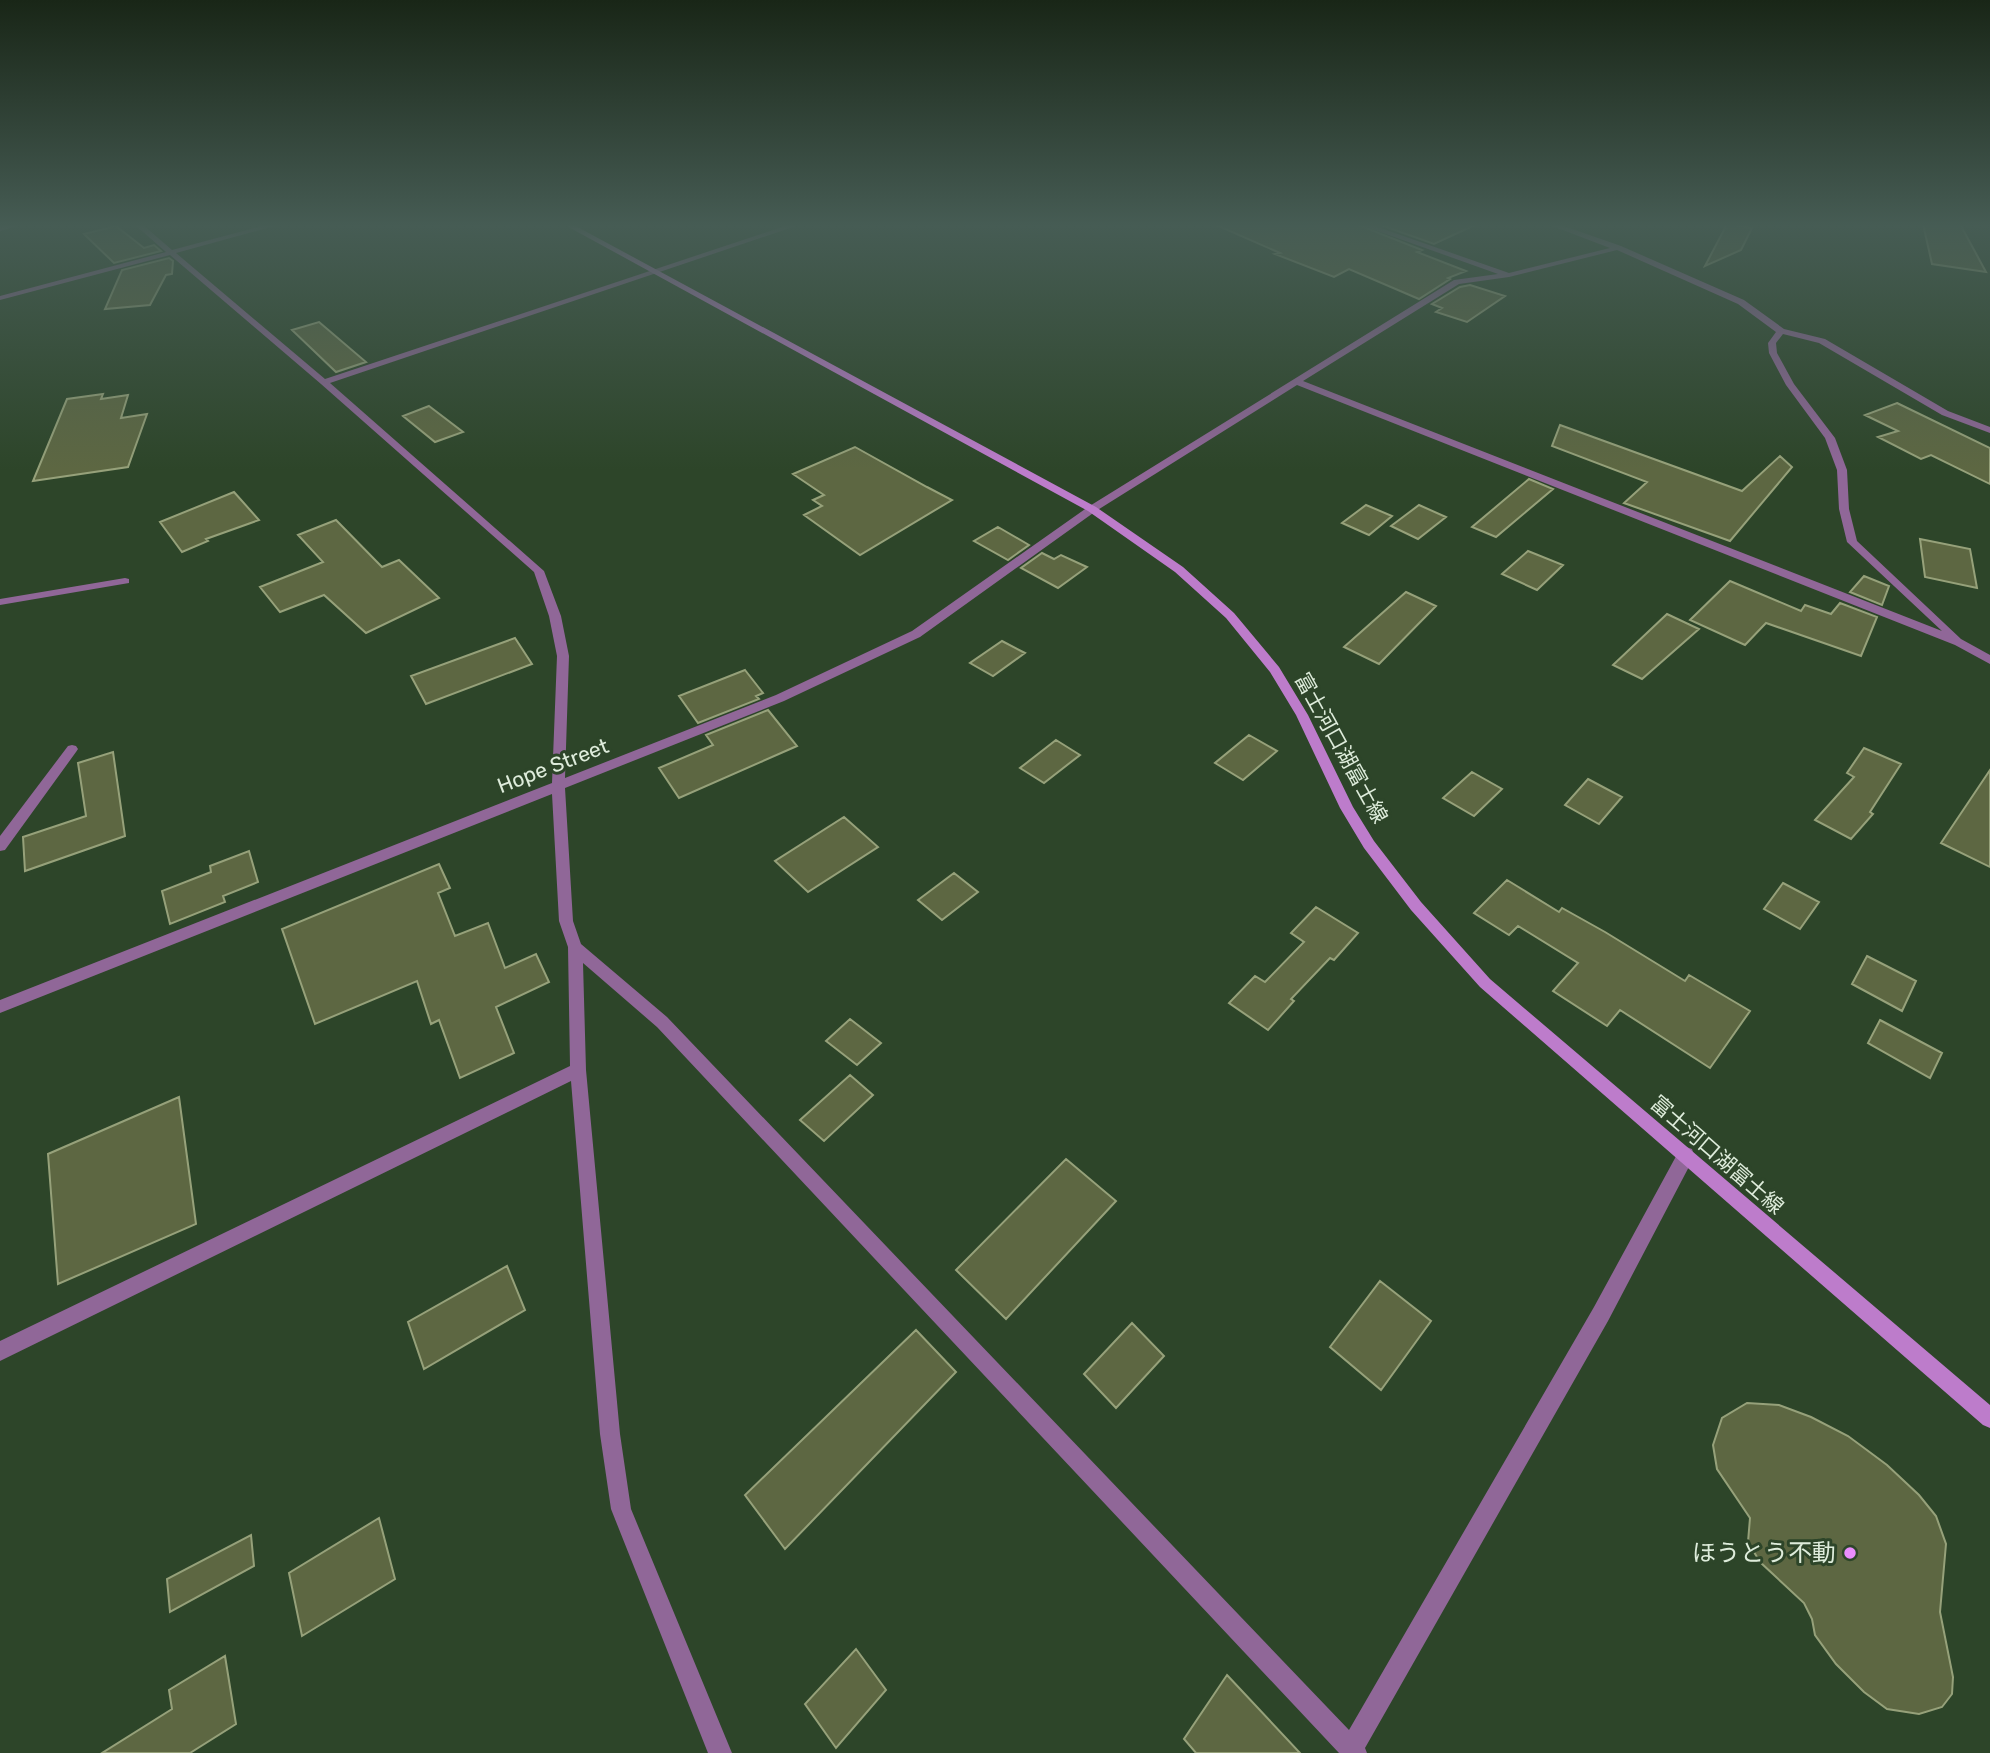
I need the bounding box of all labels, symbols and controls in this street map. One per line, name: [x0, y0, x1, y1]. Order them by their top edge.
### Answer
street label: 富士河口湖富士線: [1290, 668, 1393, 827]
street label: Hope Street: [494, 733, 612, 798]
street label: 富士河口湖富士線: [1646, 1090, 1789, 1219]
place label: ほうとう不動: [1692, 1539, 1836, 1567]
marker: ほうとう不動: [1842, 1545, 1858, 1561]

